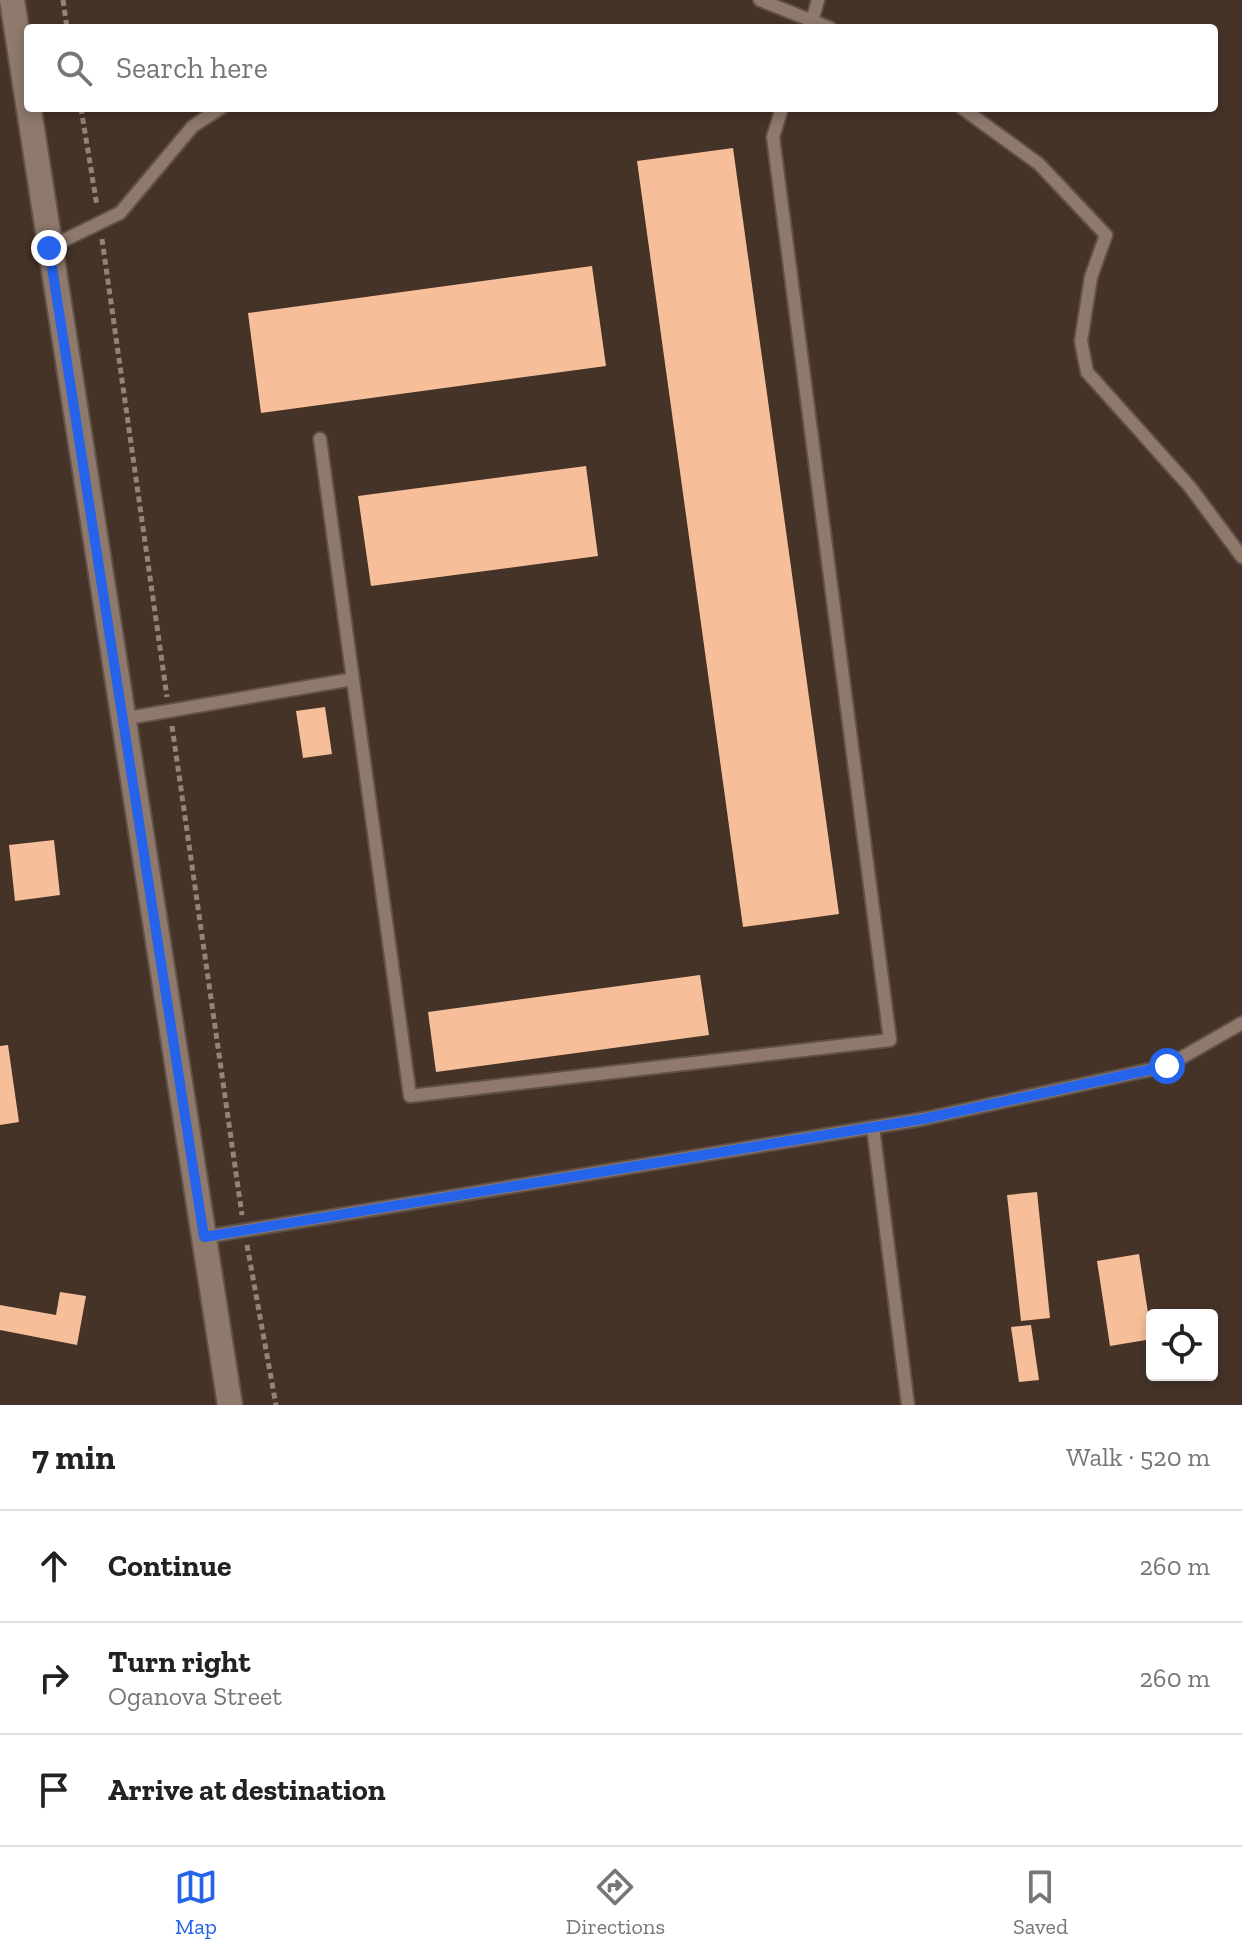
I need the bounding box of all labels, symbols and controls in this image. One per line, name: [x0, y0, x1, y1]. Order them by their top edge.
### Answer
search box: [24, 24, 1218, 112]
icon: search: [52, 46, 96, 90]
text: Search here: [116, 50, 268, 86]
route end: [31, 230, 67, 266]
route start: [1149, 1048, 1185, 1084]
map controls: [1146, 1309, 1218, 1381]
button: locate: [1146, 1309, 1218, 1381]
text: 7 min: [32, 1437, 115, 1478]
text: Walk · 520 m: [1066, 1441, 1210, 1473]
icon: ahead: [32, 1544, 76, 1588]
text: Continue: [108, 1548, 232, 1584]
text: 260 m: [1139, 1550, 1210, 1582]
text: Turn right: [108, 1644, 250, 1680]
icon: right: [32, 1656, 76, 1700]
text: 260 m: [1139, 1662, 1210, 1694]
text: Oganova Street: [108, 1680, 282, 1712]
icon: arrive: [32, 1768, 76, 1812]
text: Arrive at destination: [108, 1772, 385, 1808]
tab: Map: [174, 1865, 218, 1940]
tab: Directions: [566, 1865, 665, 1940]
tab: Saved: [1013, 1865, 1068, 1940]

